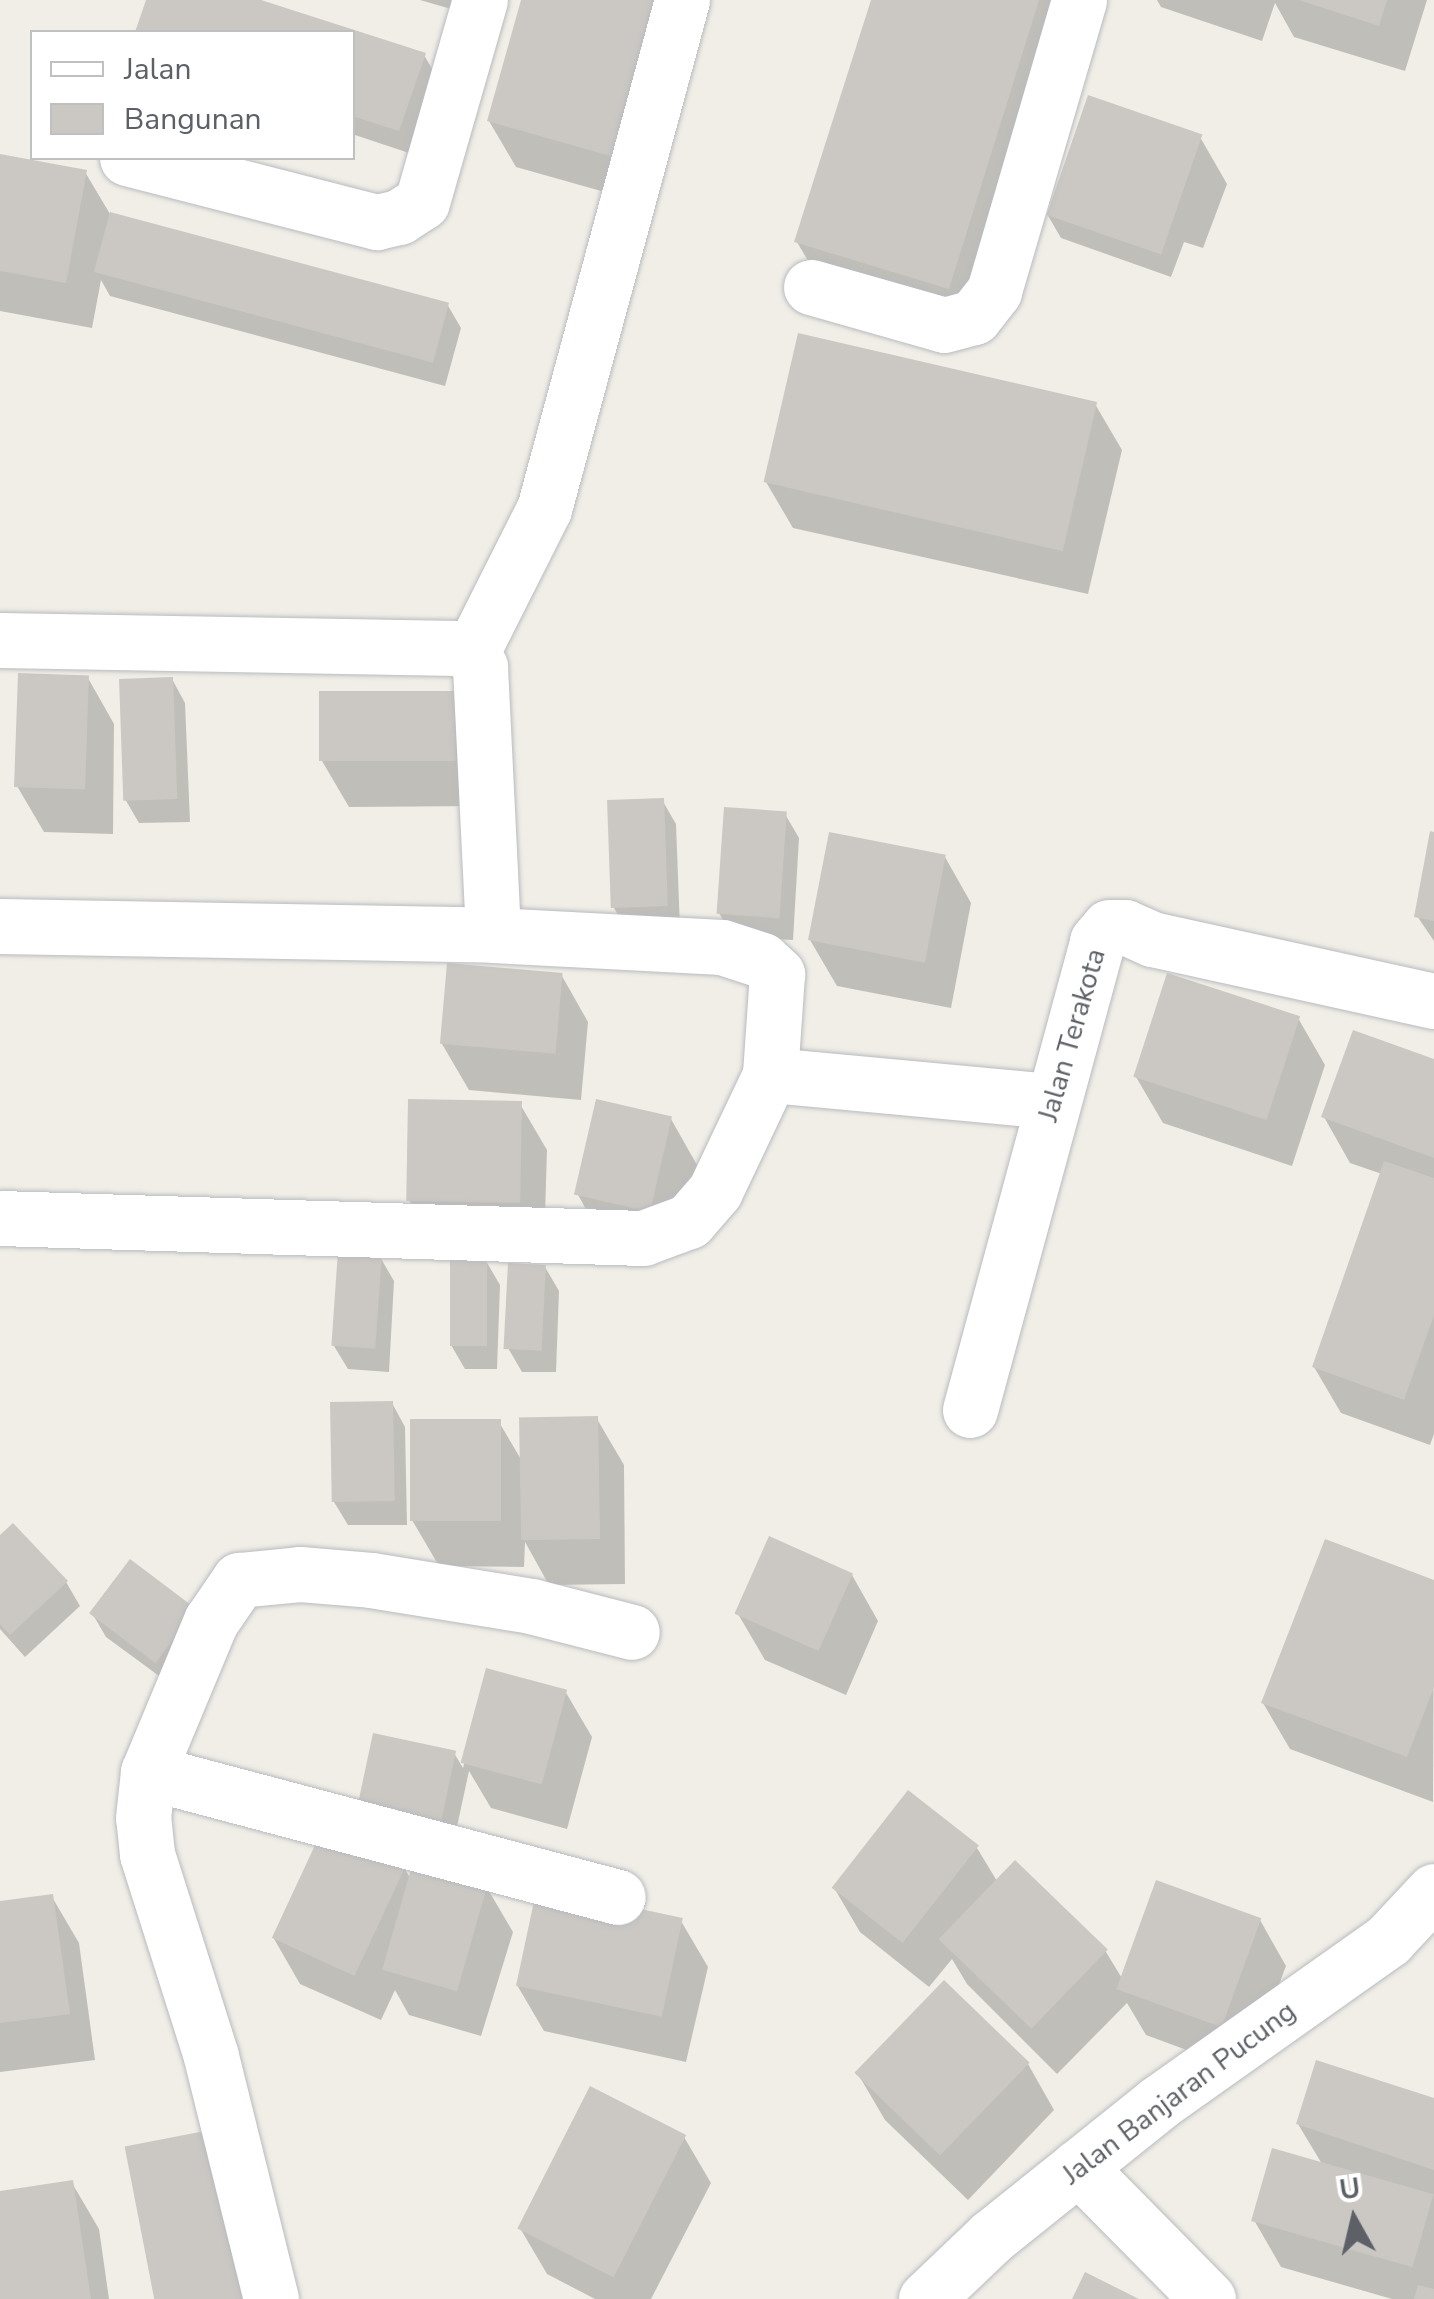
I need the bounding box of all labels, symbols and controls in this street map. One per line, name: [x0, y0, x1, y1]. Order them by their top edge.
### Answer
legend: [30, 30, 355, 160]
text: Jalan: [124, 49, 191, 90]
text: Bangunan: [124, 99, 262, 140]
street label: Jalan Terakota: [1031, 945, 1113, 1125]
street label: Jalan Banjaran Pucung: [1056, 1994, 1302, 2192]
north arrow: [1304, 2169, 1404, 2269]
text: U: [1337, 2169, 1363, 2210]

